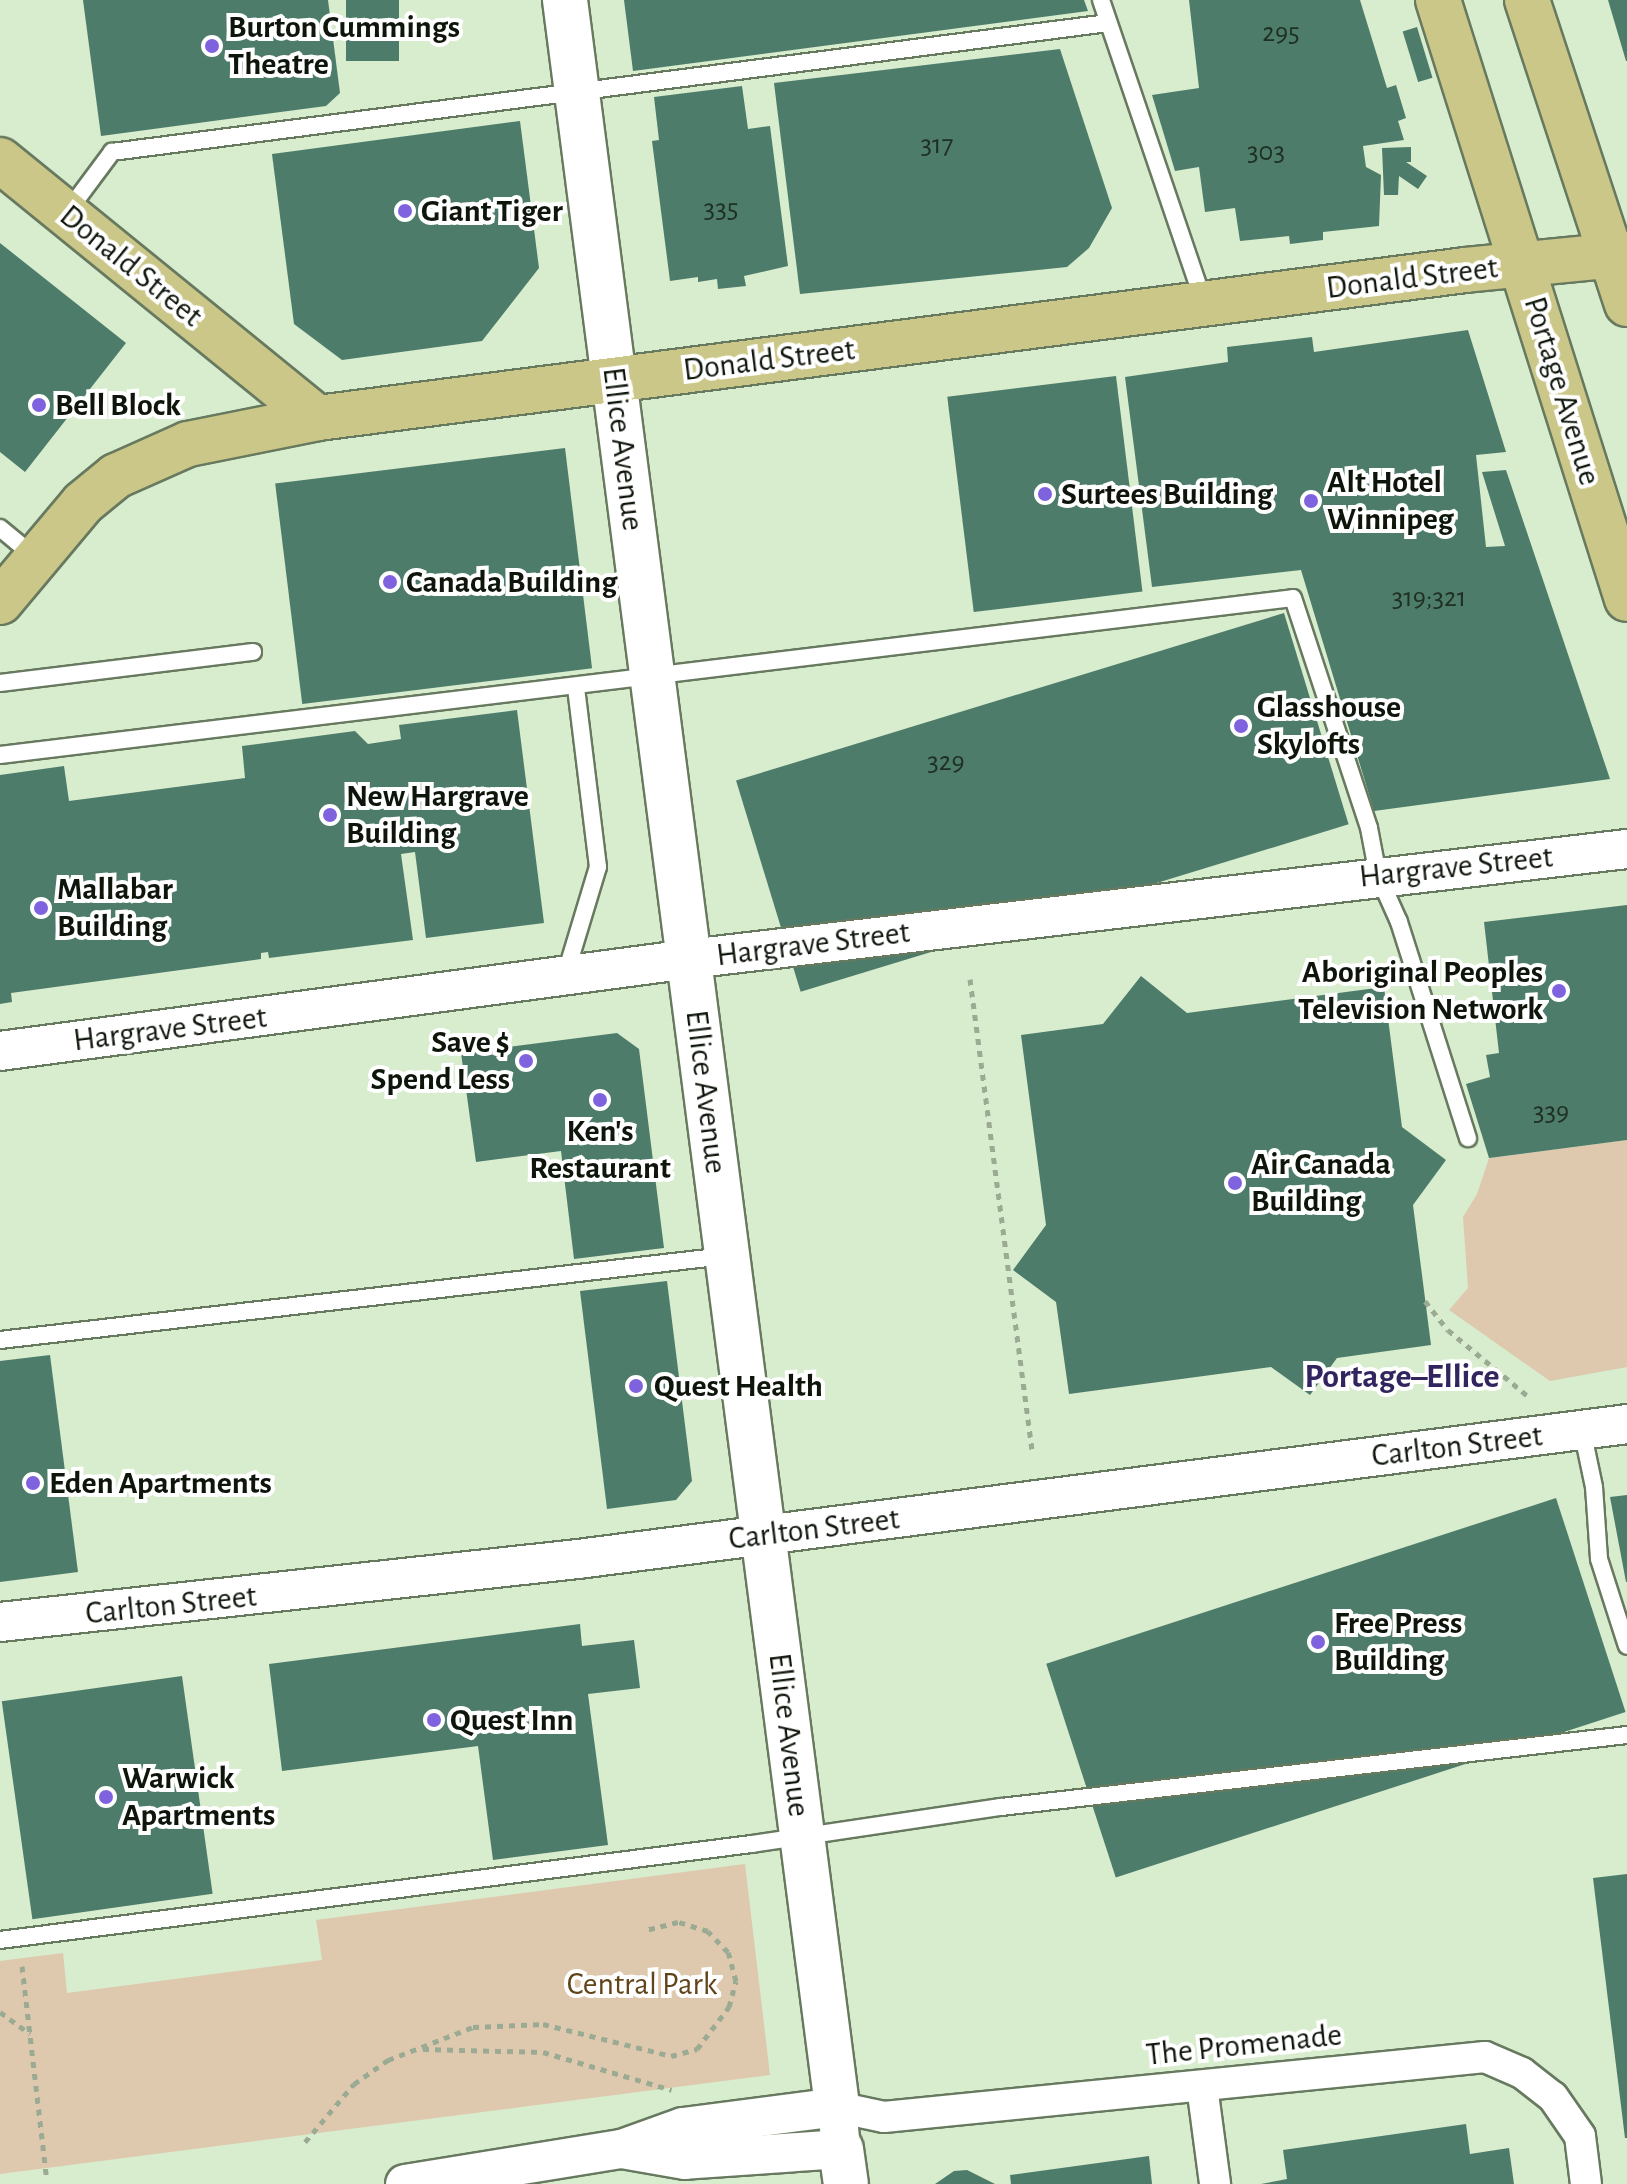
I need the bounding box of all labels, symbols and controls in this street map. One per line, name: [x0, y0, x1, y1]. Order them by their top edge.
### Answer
place label: Burton Cummings Theatre: [228, 9, 460, 84]
house number: 295: [1262, 16, 1300, 50]
marker: Burton Cummings Theatre: [203, 37, 221, 55]
house number: 317: [921, 128, 953, 162]
house number: 303: [1247, 135, 1285, 169]
place label: Giant Tiger: [421, 192, 563, 230]
house number: 335: [704, 192, 738, 226]
street label: Donald Street: [52, 197, 210, 335]
marker: Giant Tiger: [396, 202, 414, 220]
street label: Donald Street: [1324, 248, 1500, 308]
street label: Portage Avenue: [1515, 292, 1609, 490]
street label: Donald Street: [681, 330, 857, 390]
street label: Ellice Avenue: [594, 365, 652, 533]
place label: Bell Block: [55, 386, 181, 424]
marker: Bell Block: [30, 396, 48, 414]
place label: Alt Hotel Winnipeg: [1327, 464, 1453, 539]
place label: Surtees Building: [1061, 475, 1273, 513]
marker: Surtees Building: [1036, 485, 1054, 503]
marker: Alt Hotel Winnipeg: [1302, 492, 1320, 510]
place label: Canada Building: [406, 563, 617, 601]
marker: Canada Building: [381, 573, 399, 591]
house number: 319;321: [1392, 581, 1466, 615]
place label: Glasshouse Skylofts: [1257, 689, 1401, 764]
marker: Glasshouse Skylofts: [1232, 717, 1250, 735]
house number: 329: [927, 745, 965, 779]
place label: New Hargrave Building: [346, 778, 529, 853]
marker: New Hargrave Building: [321, 806, 339, 824]
street label: Hargrave Street: [1357, 838, 1555, 896]
place label: Mallabar Building: [57, 871, 173, 946]
marker: Mallabar Building: [32, 899, 50, 917]
street label: Hargrave Street: [714, 913, 912, 975]
place label: Aboriginal Peoples Television Network: [1298, 954, 1543, 1029]
marker: Aboriginal Peoples Television Network: [1550, 982, 1568, 1000]
street label: Hargrave Street: [71, 998, 269, 1060]
street label: Ellice Avenue: [677, 1008, 735, 1176]
place label: Save $ Spend Less: [370, 1024, 510, 1099]
marker: Save $ Spend Less: [517, 1052, 535, 1070]
marker: Ken's Restaurant: [591, 1091, 609, 1109]
house number: 339: [1533, 1095, 1569, 1129]
place label: Ken's Restaurant: [529, 1113, 671, 1188]
place label: Air Canada Building: [1251, 1146, 1391, 1221]
marker: Air Canada Building: [1226, 1174, 1244, 1192]
district label: Portage–Ellice: [1304, 1358, 1500, 1398]
place label: Quest Health: [654, 1367, 823, 1405]
marker: Quest Health: [625, 1375, 647, 1397]
street label: Carlton Street: [1369, 1416, 1545, 1476]
place label: Eden Apartments: [49, 1464, 272, 1502]
marker: Eden Apartments: [24, 1474, 42, 1492]
street label: Carlton Street: [726, 1499, 902, 1559]
street label: Carlton Street: [84, 1577, 258, 1633]
place label: Free Press Building: [1334, 1605, 1462, 1680]
marker: Free Press Building: [1309, 1633, 1327, 1651]
street label: Ellice Avenue: [760, 1651, 818, 1819]
place label: Quest Inn: [450, 1701, 573, 1739]
marker: Quest Inn: [425, 1711, 443, 1729]
place label: Warwick Apartments: [122, 1760, 275, 1835]
marker: Warwick Apartments: [97, 1788, 115, 1806]
park label: Central Park: [567, 1965, 717, 2003]
street label: The Promenade: [1144, 2016, 1344, 2074]

